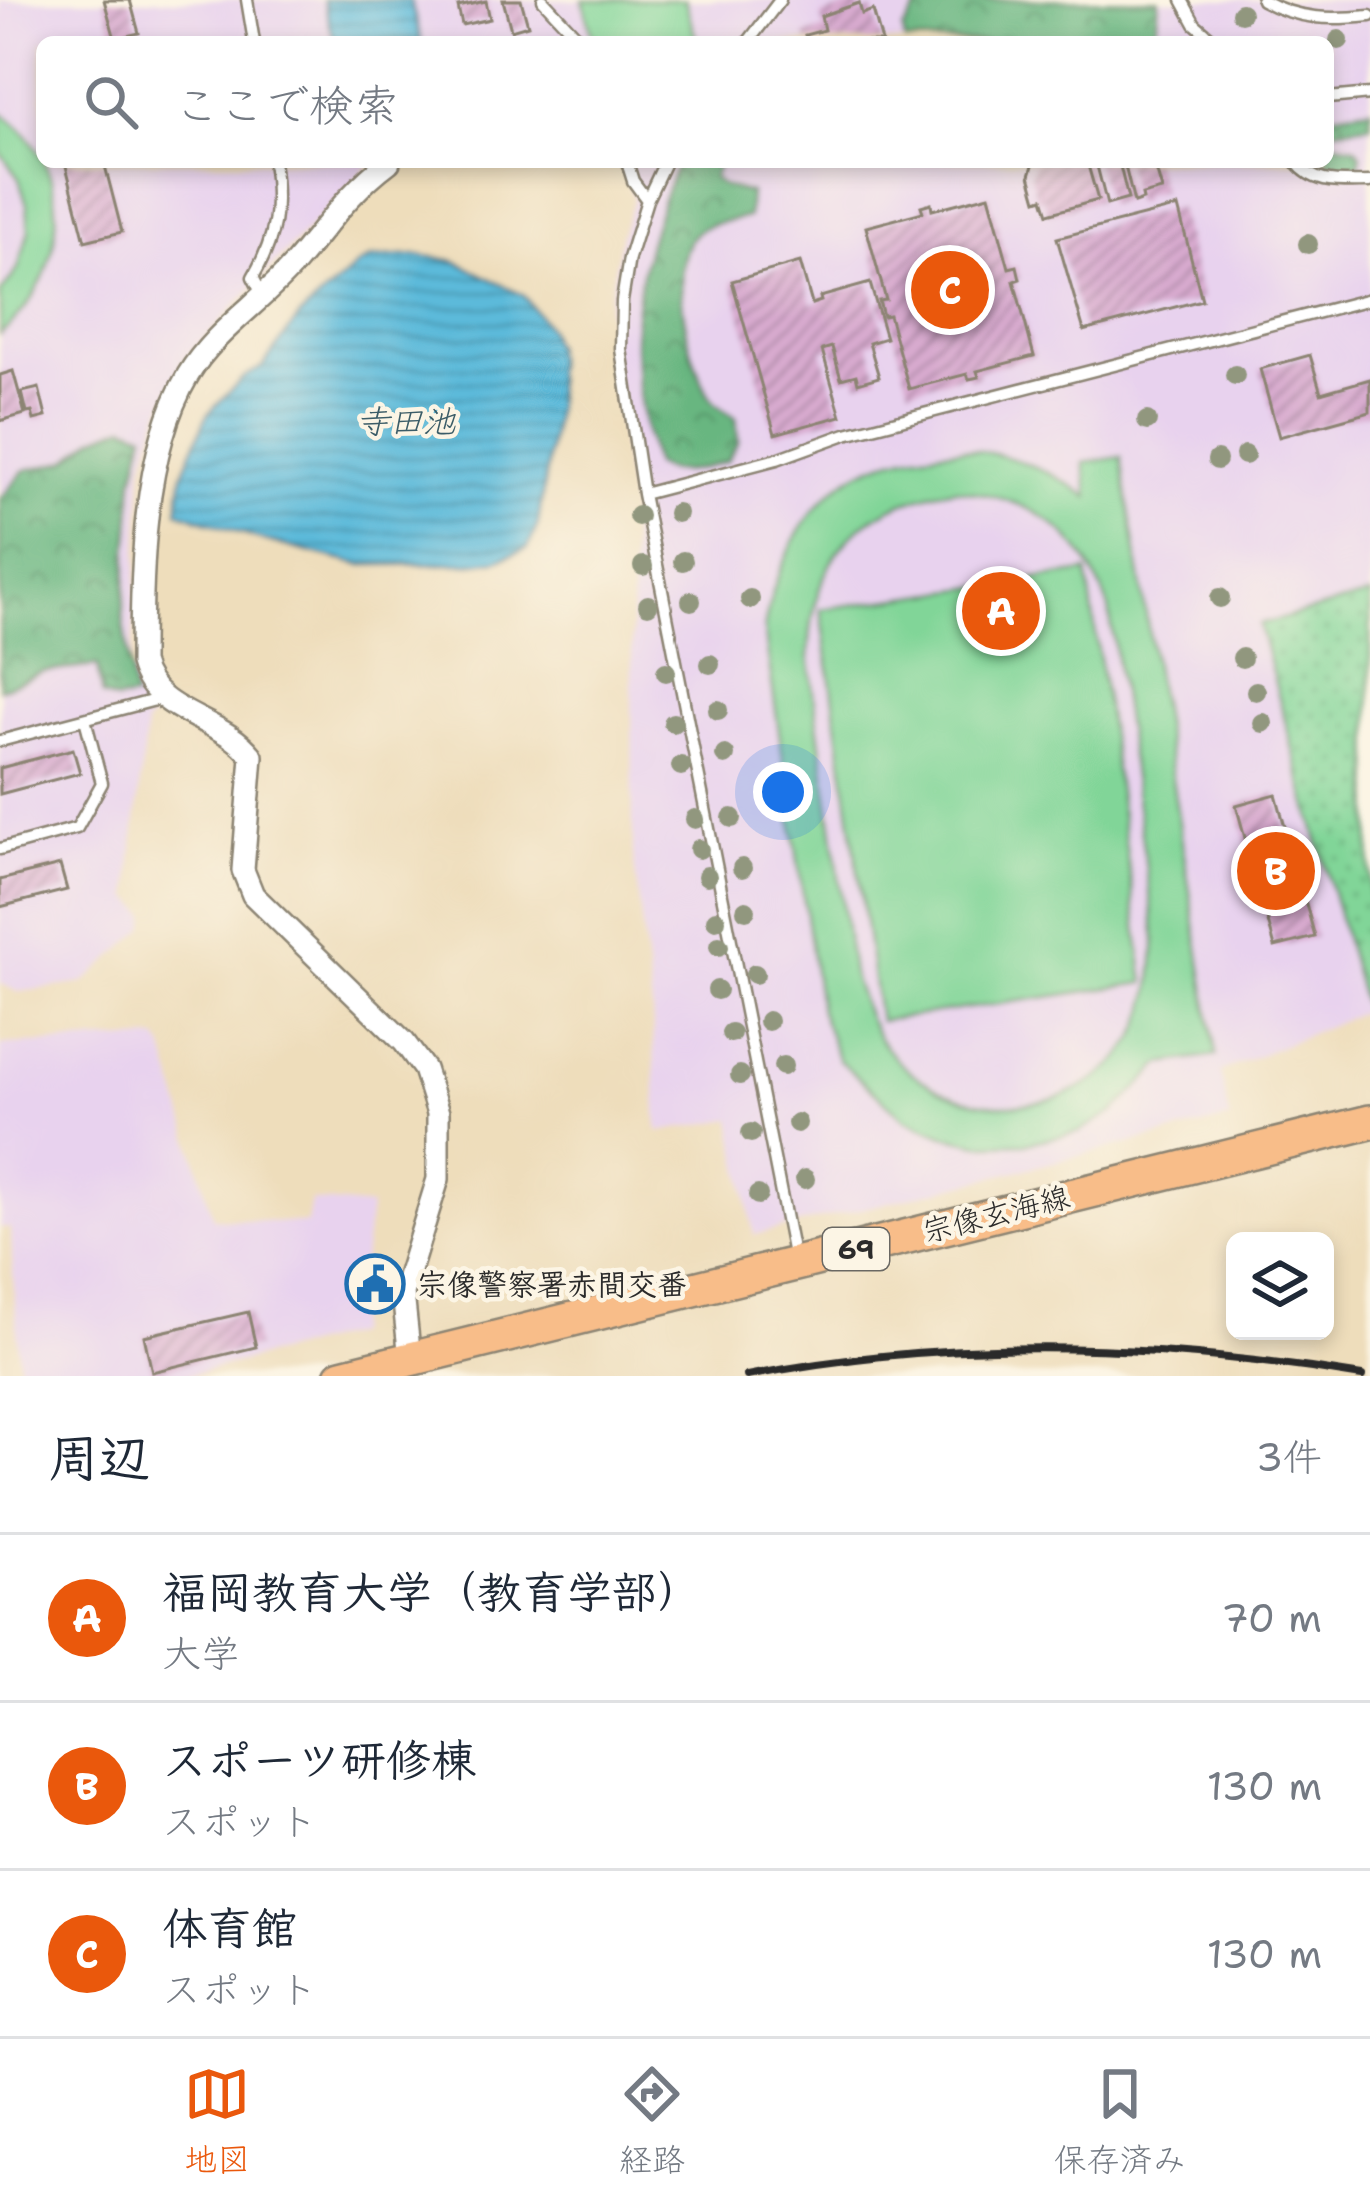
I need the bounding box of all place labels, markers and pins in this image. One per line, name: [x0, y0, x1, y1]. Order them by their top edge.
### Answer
pin: C: [911, 245, 989, 335]
pin: A: [962, 566, 1040, 656]
pin: B: [1237, 826, 1315, 916]
public building icon: 宗像警察署赤間交番: [344, 1253, 406, 1315]
place label: 宗像警察署赤間交番: [417, 1264, 687, 1305]

